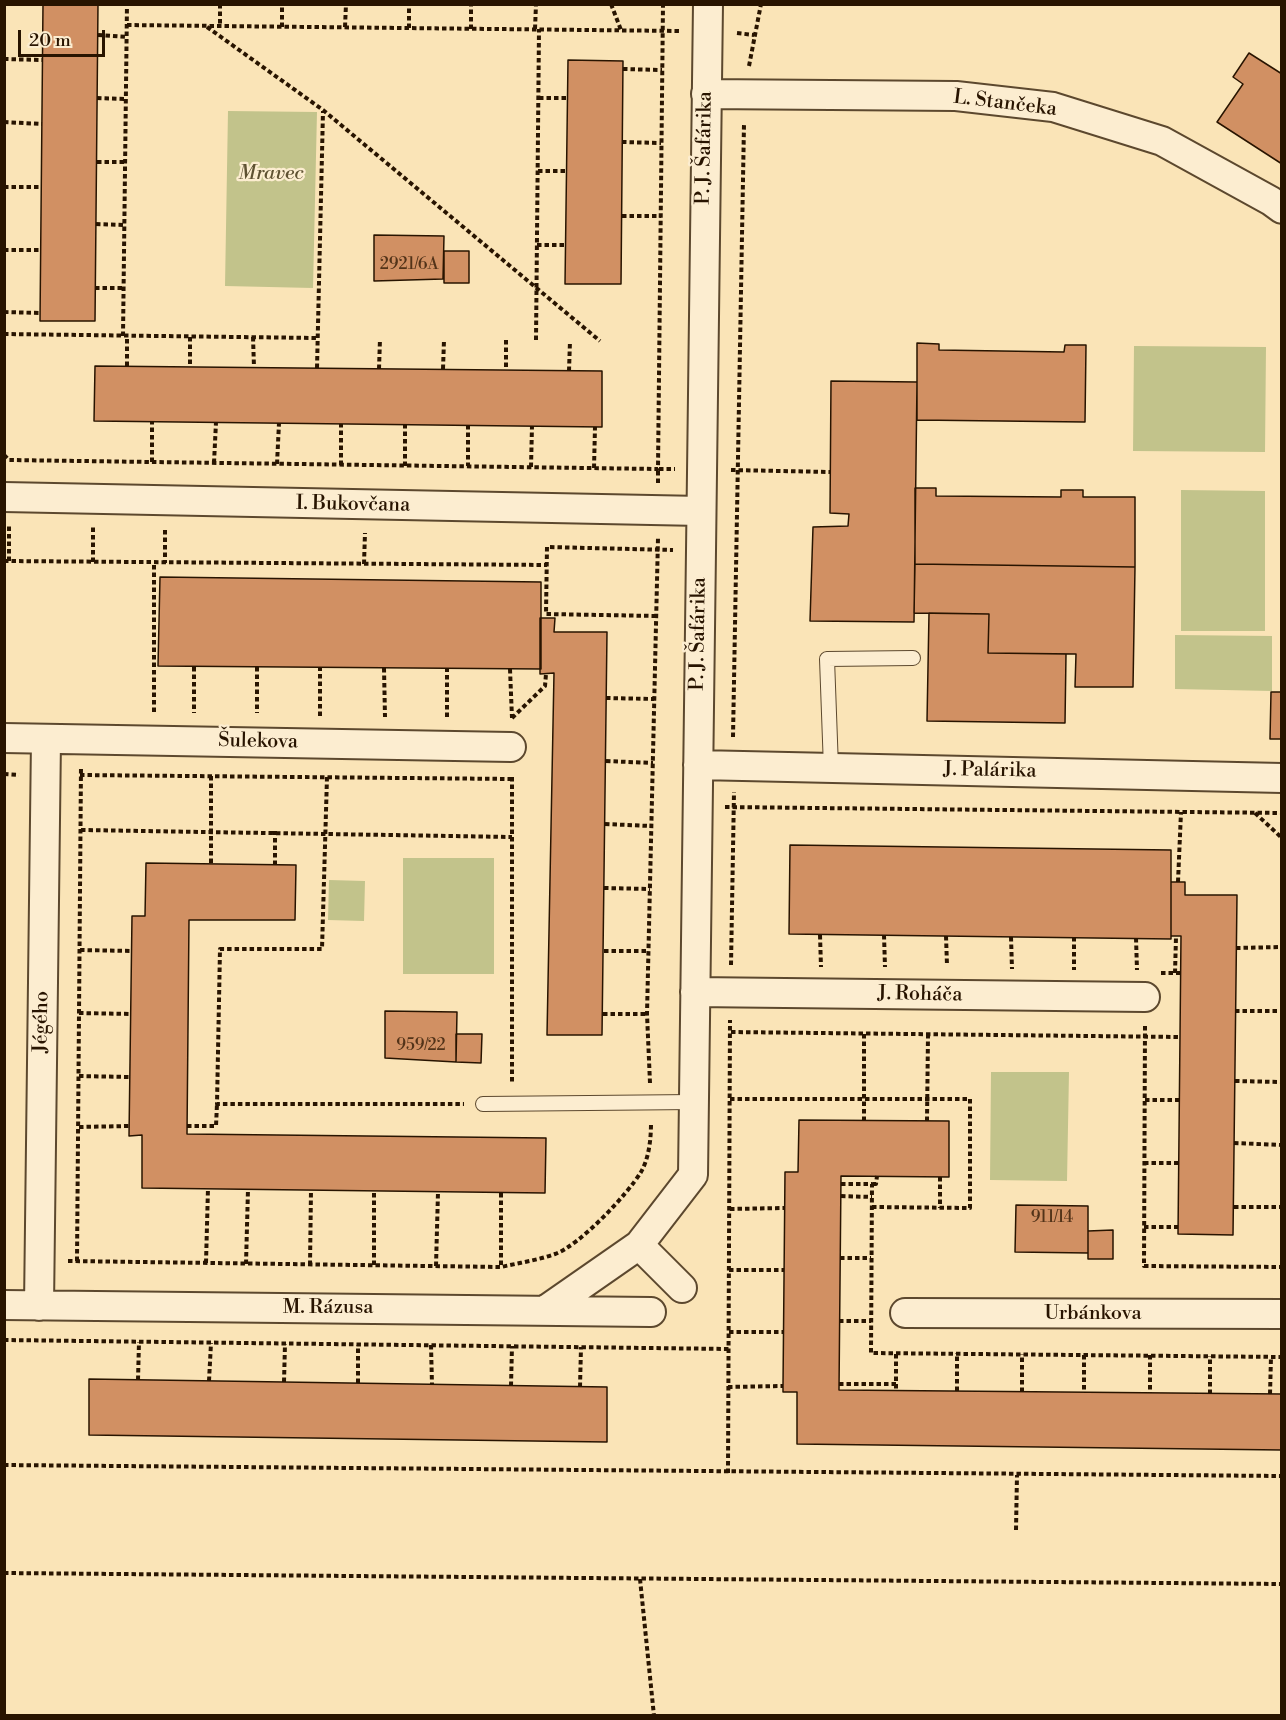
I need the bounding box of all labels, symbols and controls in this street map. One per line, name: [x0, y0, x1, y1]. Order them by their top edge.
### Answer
scale bar: [21, 18, 108, 56]
text: 20 m: [29, 29, 71, 52]
street label: L. Stančeka: [952, 86, 1058, 122]
street label: P. J. Šafárika: [692, 91, 718, 205]
park label: Mravec: [238, 162, 304, 186]
house number: 2921/6A: [380, 255, 438, 275]
street label: I. Bukovčana: [296, 492, 410, 518]
street label: P. J. Šafárika: [686, 577, 712, 691]
street label: Šulekova: [218, 729, 298, 755]
street label: J. Palárika: [943, 758, 1037, 784]
street label: J. Roháča: [877, 982, 963, 1008]
street label: Jégého: [29, 991, 55, 1053]
house number: 959/22: [396, 1036, 446, 1056]
house number: 911/14: [1031, 1208, 1073, 1228]
street label: M. Rázusa: [283, 1296, 373, 1320]
street label: Urbánkova: [1044, 1302, 1142, 1326]

